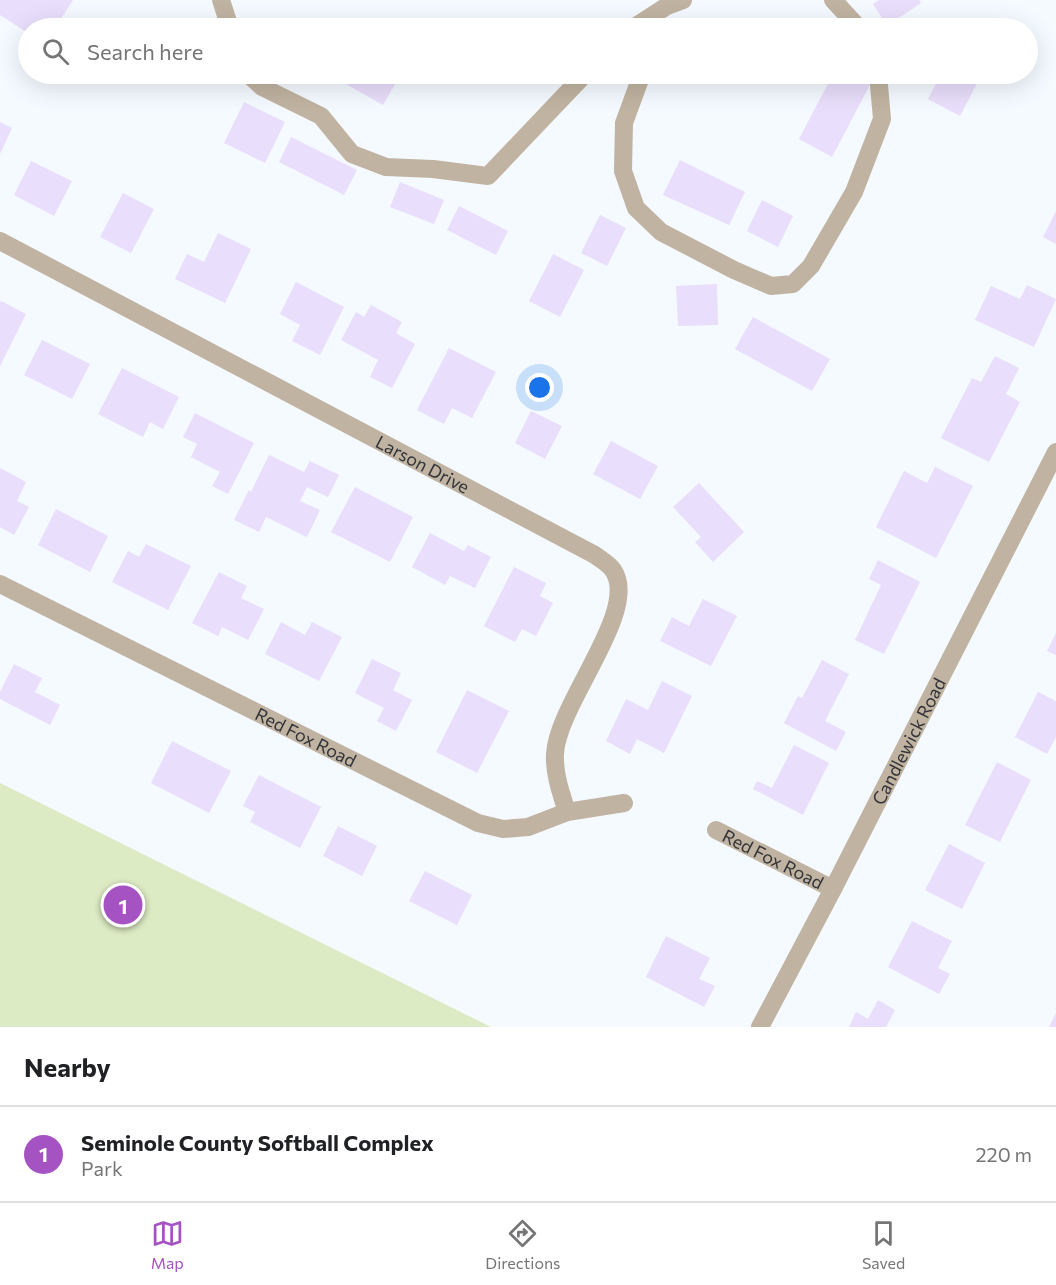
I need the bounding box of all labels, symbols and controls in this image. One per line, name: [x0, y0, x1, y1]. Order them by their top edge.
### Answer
search box: [18, 18, 1038, 84]
icon: search: [39, 35, 72, 68]
text: Search here: [87, 38, 203, 65]
your location: [525, 373, 554, 402]
street label: Larson Drive: [372, 430, 473, 498]
street label: Candlewick Road: [867, 674, 950, 808]
street label: Red Fox Road: [252, 702, 360, 771]
street label: Red Fox Road: [719, 824, 827, 893]
pin: 1: [104, 882, 142, 928]
text: Nearby: [24, 1051, 111, 1082]
text: Seminole County Softball Complex: [81, 1129, 434, 1156]
text: 1: [39, 1142, 48, 1166]
text: 220 m: [976, 1142, 1032, 1166]
text: Park: [81, 1156, 123, 1180]
tab: Map: [151, 1217, 184, 1272]
tab: Directions: [485, 1217, 560, 1272]
tab: Saved: [862, 1217, 905, 1272]

